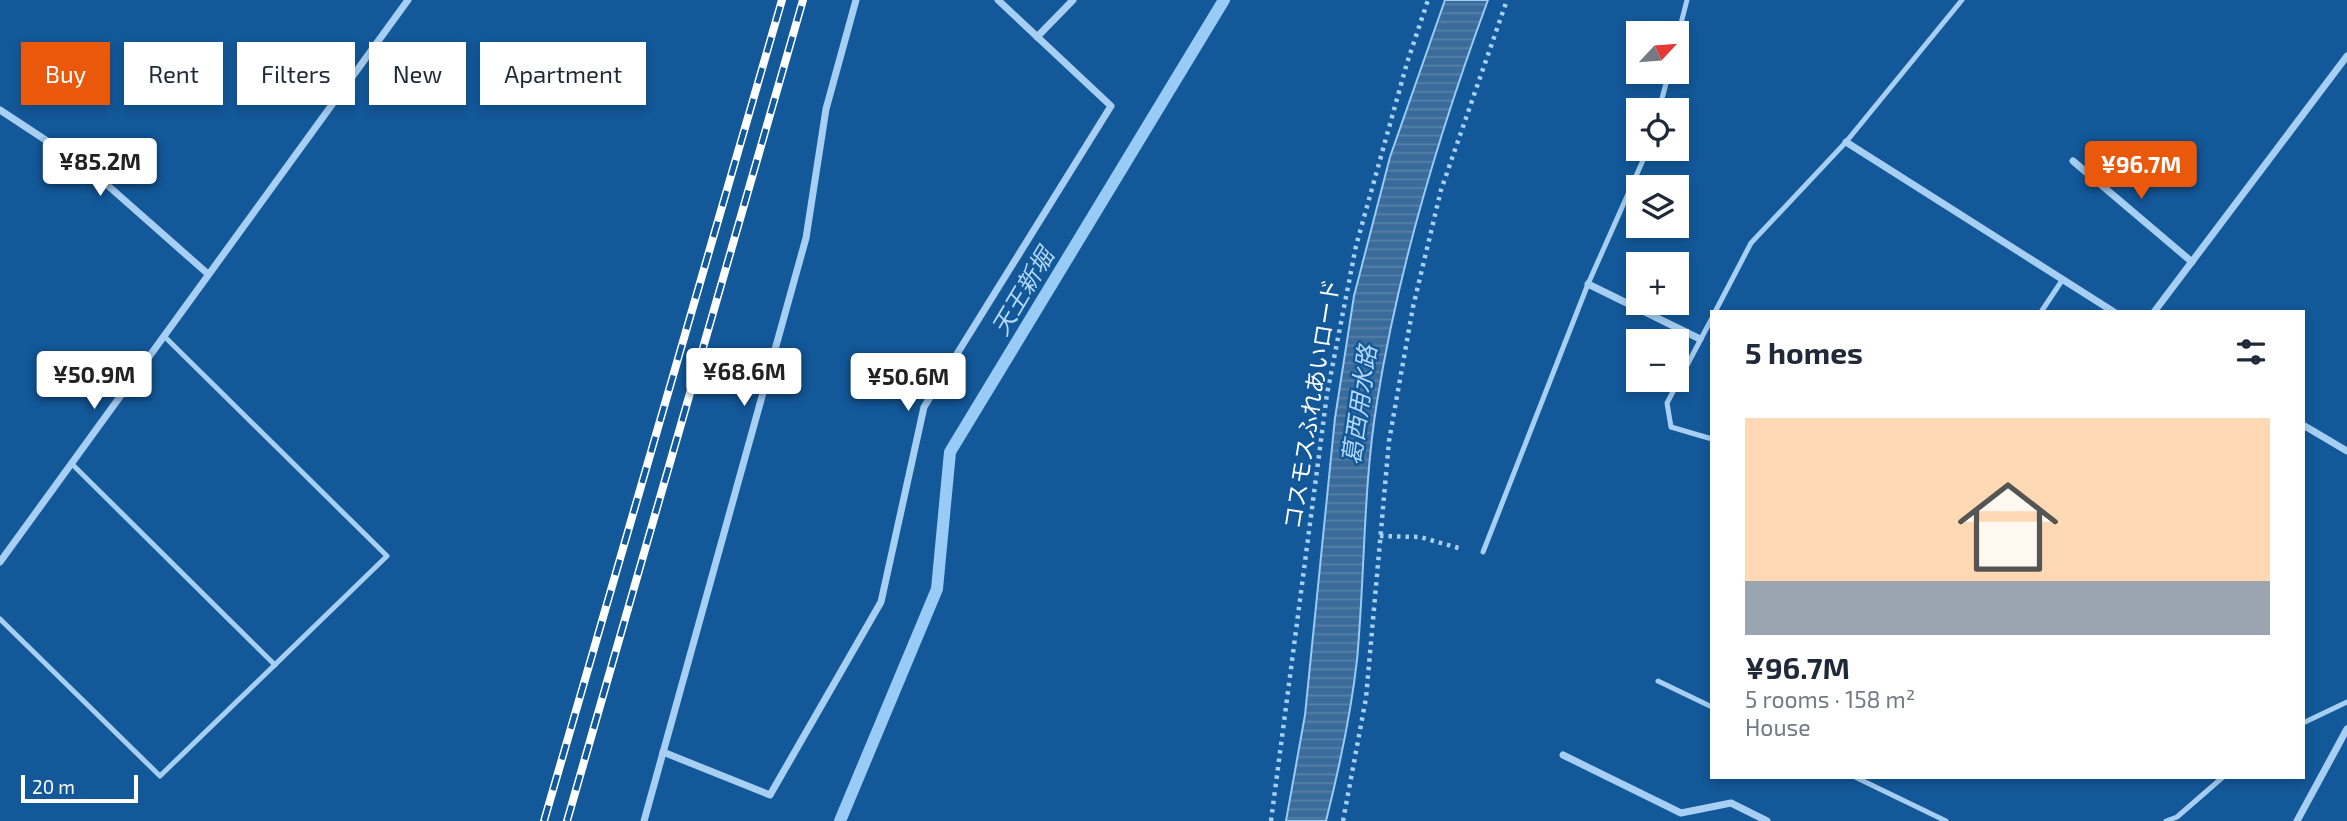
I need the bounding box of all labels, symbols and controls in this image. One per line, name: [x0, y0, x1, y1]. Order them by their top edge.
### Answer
north arrow: [1626, 21, 1689, 84]
map controls: [1626, 21, 1689, 392]
chip: Buy: [21, 42, 110, 105]
chip: Rent: [124, 42, 223, 105]
chip: Filters: [237, 42, 355, 105]
chip: New: [369, 42, 466, 105]
chip: Apartment: [480, 42, 646, 105]
button: locate: [1626, 98, 1689, 161]
pin: ¥85.2M: [43, 138, 157, 198]
pin: ¥96.7M: [2084, 142, 2198, 201]
text: ¥85.2M: [59, 147, 141, 175]
text: ¥96.7M: [2101, 150, 2181, 178]
button: layers: [1626, 175, 1689, 238]
water label: 天王新堀: [985, 239, 1061, 340]
button: +: [1626, 252, 1689, 315]
street label: コスモスふれあいロード: [1277, 277, 1345, 531]
button: −: [1626, 329, 1689, 392]
icon: filters: [2232, 333, 2270, 371]
text: 5 homes: [1745, 334, 1863, 370]
water label: 葛西用水路: [1336, 341, 1382, 466]
pin: ¥68.6M: [687, 348, 801, 408]
pin: ¥50.9M: [37, 352, 151, 411]
pin: ¥50.6M: [851, 354, 965, 413]
text: ¥68.6M: [702, 357, 786, 385]
text: ¥50.9M: [53, 360, 135, 388]
text: ¥50.6M: [867, 362, 949, 390]
icon: home: [1945, 464, 2071, 590]
text: ¥96.7M: [1745, 649, 1850, 685]
text: 5 rooms · 158 m²: [1745, 685, 1915, 713]
text: House: [1745, 713, 1811, 741]
scale bar: [21, 772, 138, 804]
text: 20 m: [32, 775, 75, 798]

